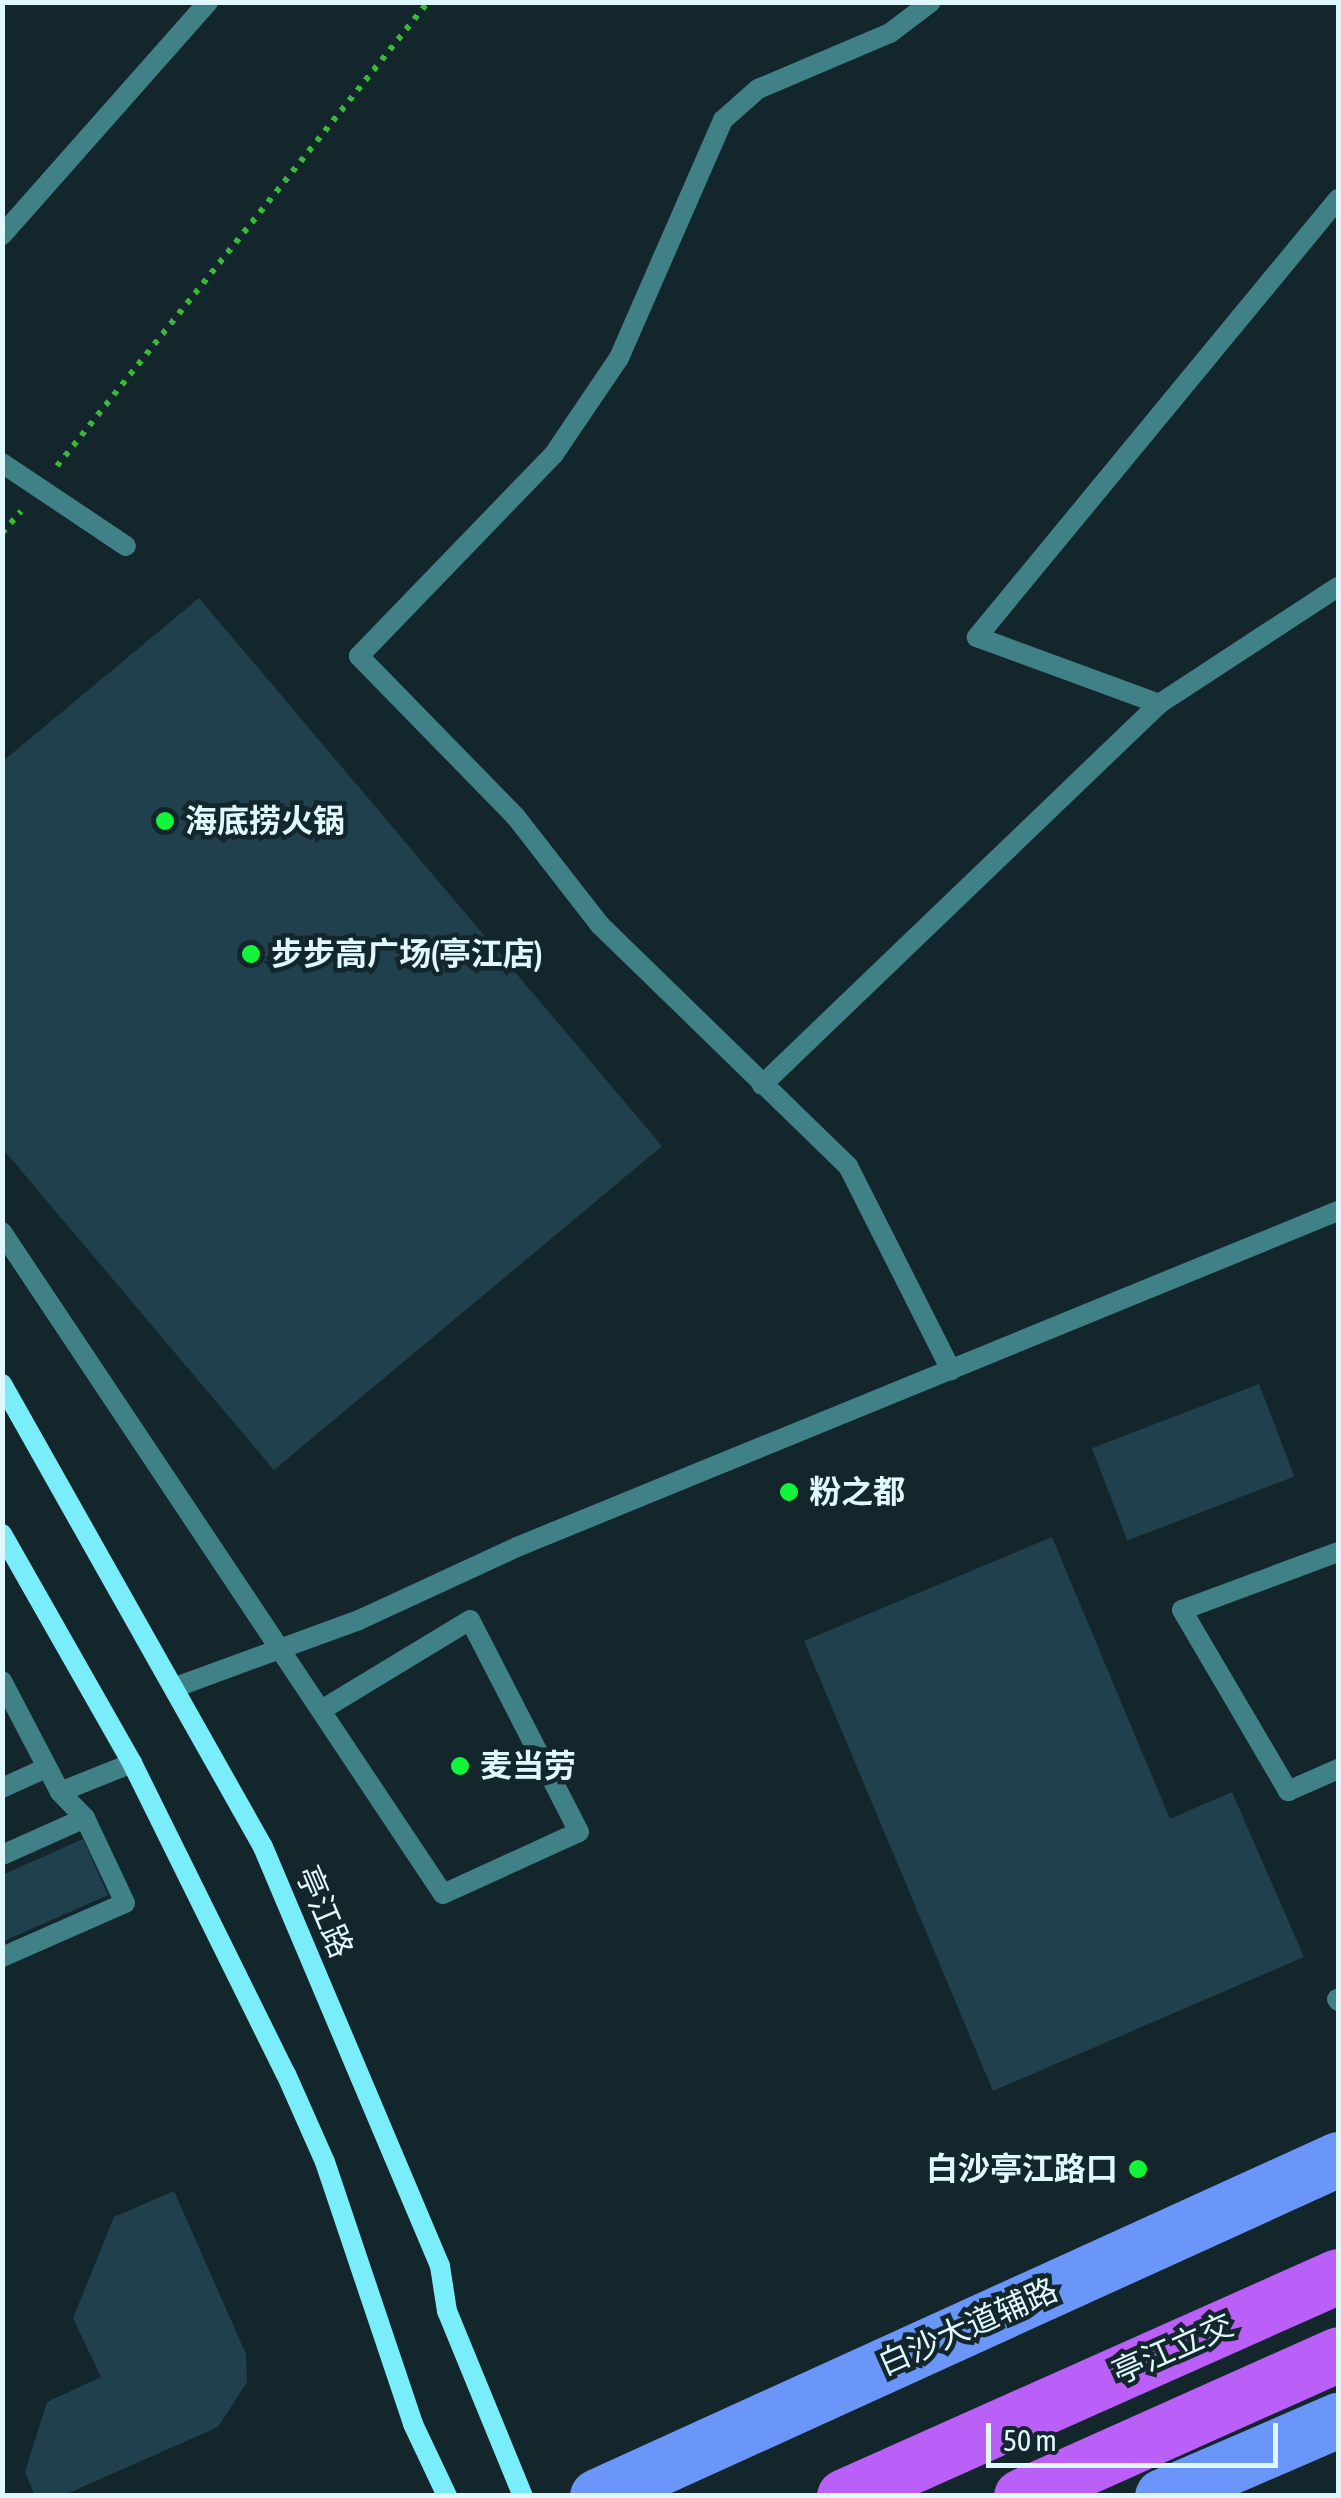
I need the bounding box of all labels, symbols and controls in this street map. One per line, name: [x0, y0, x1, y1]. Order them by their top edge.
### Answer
place label: 海底捞火锅: [185, 802, 345, 840]
marker: 海底捞火锅: [154, 810, 176, 832]
place label: 步步高广场(亭江店): [271, 935, 542, 973]
marker: 步步高广场(亭江店): [240, 943, 262, 965]
place label: 粉之都: [809, 1473, 905, 1511]
marker: 粉之都: [778, 1481, 800, 1503]
place label: 麦当劳: [480, 1747, 576, 1785]
marker: 麦当劳: [449, 1755, 471, 1777]
street label: 亭江路: [288, 1860, 360, 1964]
place label: 白沙亭江路口: [926, 2150, 1118, 2188]
marker: 白沙亭江路口: [1127, 2158, 1149, 2180]
street label: 白沙大道辅路: [872, 2270, 1064, 2384]
street label: 亭江立交: [1107, 2305, 1239, 2393]
scale bar: [991, 2403, 1284, 2465]
text: 50 m: [1003, 2423, 1057, 2457]

